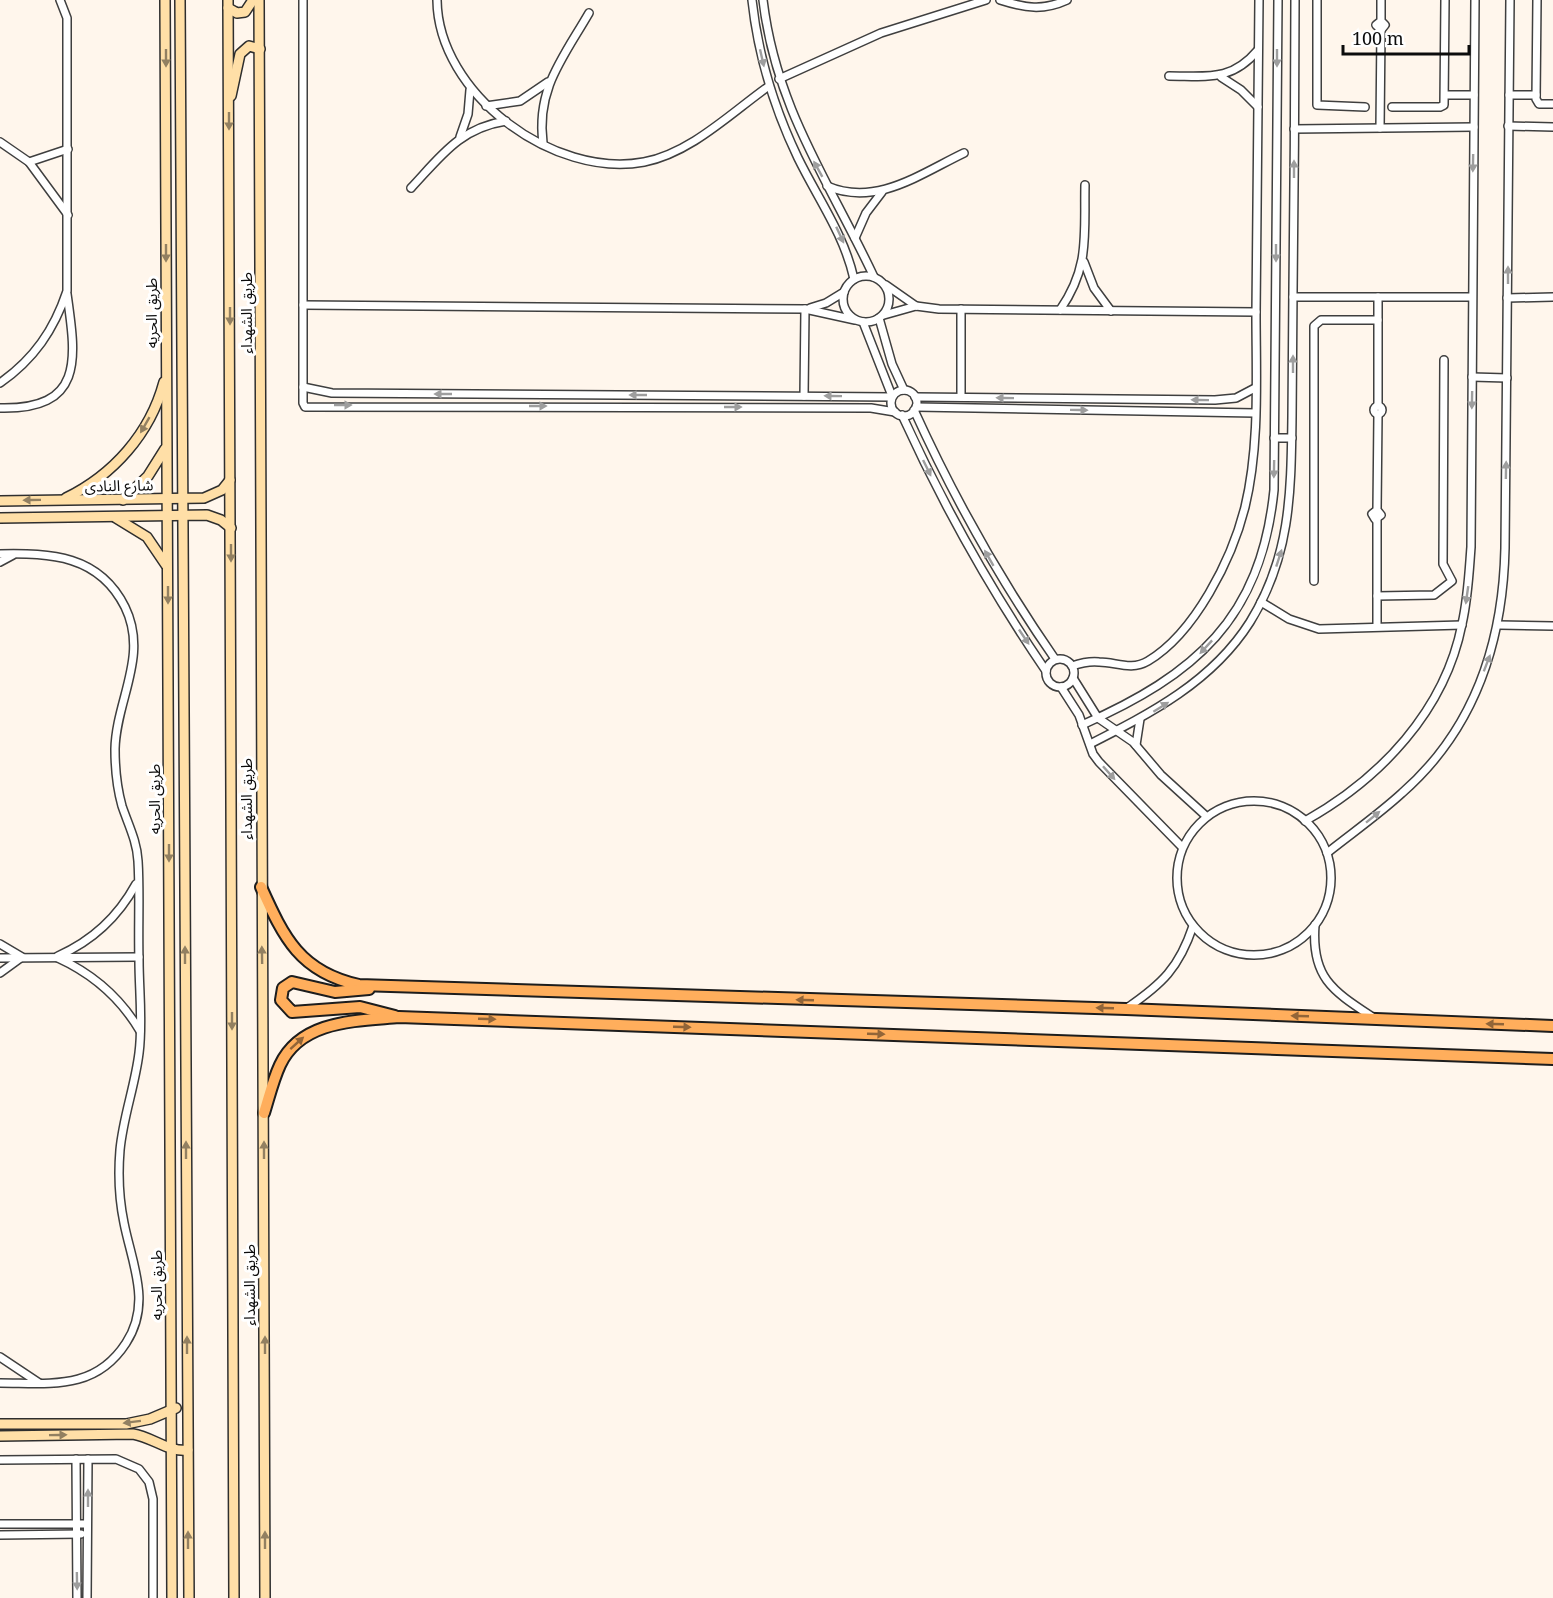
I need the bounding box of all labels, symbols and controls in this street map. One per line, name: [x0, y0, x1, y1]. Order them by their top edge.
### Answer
scale bar: [1343, 18, 1469, 56]
text: 100 m: [1352, 26, 1404, 50]
one-way arrow: [757, 48, 767, 67]
one-way arrow: [161, 49, 171, 68]
one-way arrow: [1273, 49, 1282, 68]
one-way arrow: [224, 112, 234, 131]
one-way arrow: [1469, 154, 1478, 173]
one-way arrow: [813, 160, 823, 177]
one-way arrow: [1289, 160, 1299, 179]
one-way arrow: [835, 227, 844, 244]
one-way arrow: [161, 244, 171, 263]
one-way arrow: [1271, 244, 1281, 263]
one-way arrow: [1503, 266, 1512, 285]
street label: طريق الشهداء: [236, 272, 257, 354]
street label: طريق الحريه: [141, 278, 162, 348]
one-way arrow: [225, 307, 235, 326]
one-way arrow: [1288, 355, 1297, 374]
one-way arrow: [434, 389, 453, 399]
one-way arrow: [629, 390, 648, 400]
one-way arrow: [824, 391, 843, 401]
one-way arrow: [1467, 391, 1477, 410]
one-way arrow: [995, 393, 1014, 403]
one-way arrow: [1190, 395, 1209, 405]
one-way arrow: [333, 400, 352, 410]
one-way arrow: [528, 401, 547, 411]
one-way arrow: [723, 402, 742, 412]
one-way arrow: [1070, 405, 1089, 415]
one-way arrow: [140, 417, 151, 433]
one-way arrow: [922, 460, 931, 477]
one-way arrow: [1269, 460, 1279, 479]
one-way arrow: [1501, 461, 1511, 480]
street label: شارع النادى: [84, 474, 154, 499]
one-way arrow: [22, 496, 41, 505]
one-way arrow: [226, 544, 236, 563]
one-way arrow: [984, 549, 994, 566]
one-way arrow: [1275, 549, 1284, 567]
one-way arrow: [163, 586, 173, 605]
one-way arrow: [1462, 586, 1471, 605]
one-way arrow: [1018, 629, 1029, 646]
one-way arrow: [1199, 639, 1213, 654]
one-way arrow: [1483, 654, 1493, 672]
one-way arrow: [1153, 702, 1169, 713]
street label: طريق الشهداء: [236, 758, 257, 840]
street label: طريق الحريه: [144, 764, 165, 834]
one-way arrow: [1102, 765, 1116, 780]
one-way arrow: [1365, 811, 1380, 823]
one-way arrow: [164, 844, 174, 863]
one-way arrow: [180, 945, 190, 964]
one-way arrow: [257, 945, 267, 964]
one-way arrow: [795, 995, 814, 1004]
one-way arrow: [1095, 1004, 1114, 1013]
one-way arrow: [1290, 1011, 1309, 1021]
one-way arrow: [227, 1012, 237, 1031]
one-way arrow: [477, 1015, 496, 1024]
one-way arrow: [1485, 1019, 1504, 1029]
one-way arrow: [672, 1022, 691, 1031]
one-way arrow: [867, 1029, 886, 1038]
one-way arrow: [290, 1036, 305, 1050]
one-way arrow: [181, 1140, 191, 1159]
one-way arrow: [259, 1140, 269, 1159]
street label: طريق الشهداء: [239, 1244, 260, 1326]
street label: طريق الحريه: [146, 1250, 167, 1320]
one-way arrow: [182, 1335, 192, 1354]
one-way arrow: [260, 1335, 269, 1354]
one-way arrow: [122, 1418, 141, 1427]
one-way arrow: [49, 1430, 68, 1440]
one-way arrow: [83, 1488, 92, 1507]
one-way arrow: [183, 1530, 193, 1549]
one-way arrow: [260, 1530, 270, 1549]
one-way arrow: [72, 1571, 82, 1590]

